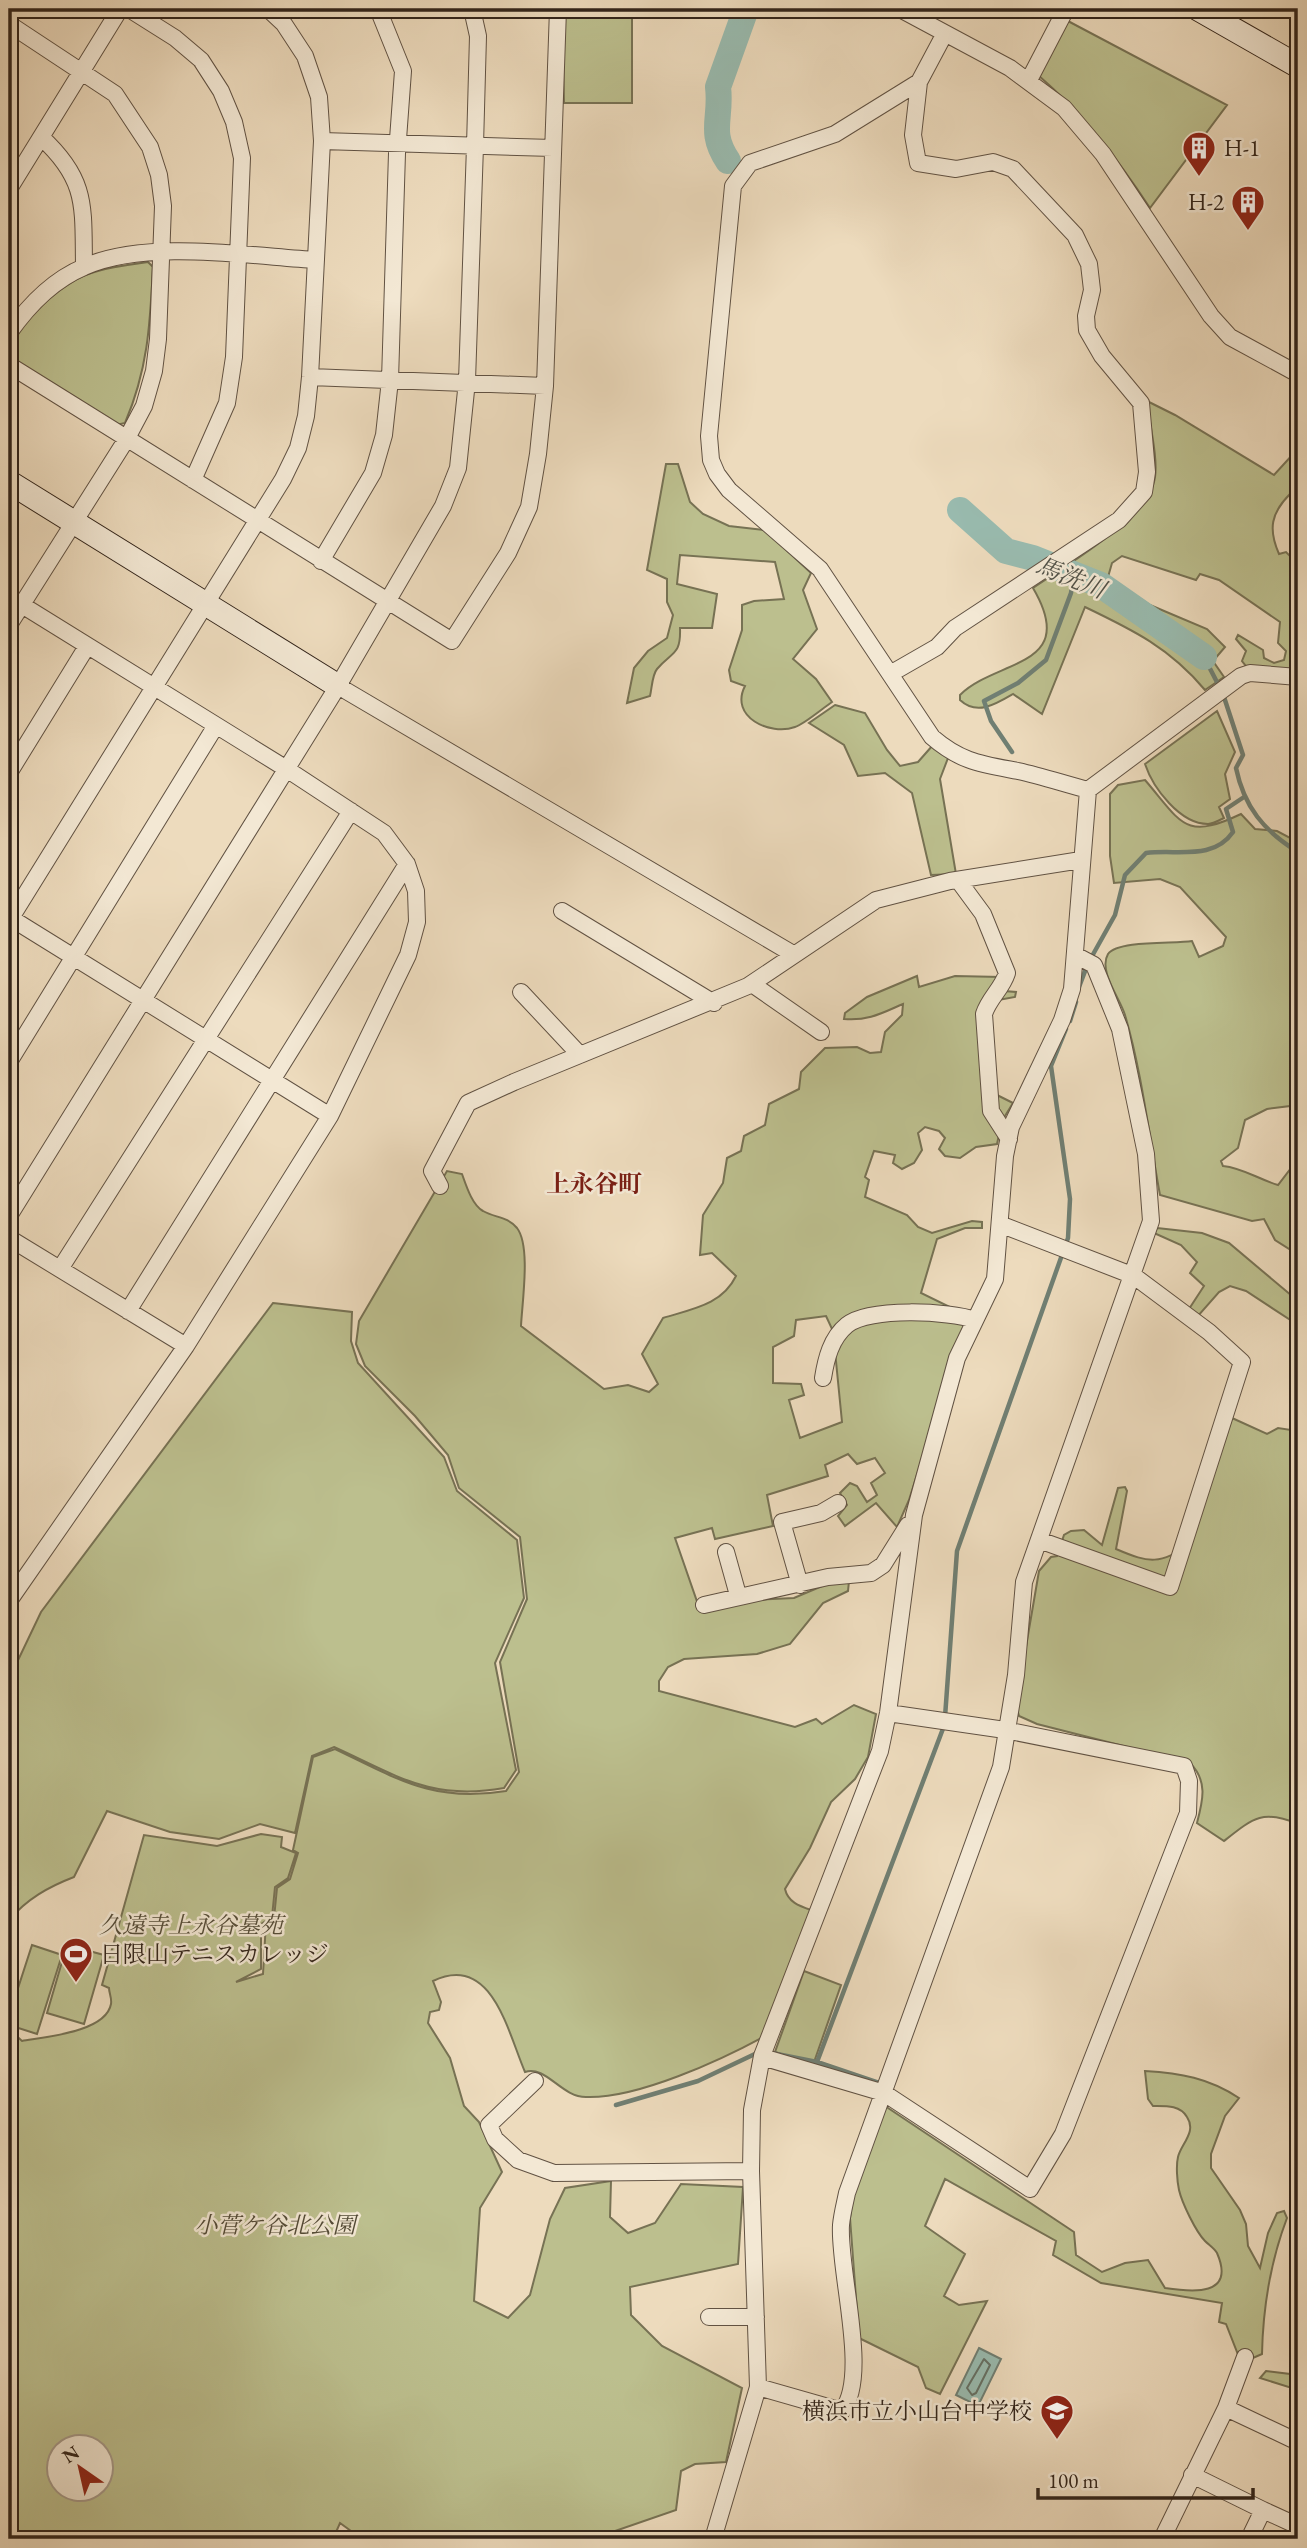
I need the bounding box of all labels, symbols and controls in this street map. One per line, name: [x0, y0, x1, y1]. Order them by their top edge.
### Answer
building icon: H-1: [1180, 129, 1218, 178]
place label: H-1: [1224, 133, 1260, 163]
building icon: H-2: [1229, 183, 1267, 232]
place label: H-2: [1188, 187, 1224, 217]
water label: 馬洗川: [1032, 549, 1113, 606]
district label: 上永谷町: [546, 1168, 642, 1199]
park label: 久遠寺上永谷墓苑: [99, 1910, 287, 1940]
sports icon: 日限山テニスカレッジ: [57, 1935, 95, 1984]
place label: 日限山テニスカレッジ: [100, 1939, 329, 1969]
park label: 小菅ケ谷北公園: [195, 2210, 360, 2240]
school or university icon: 横浜市立小山台中学校: [1038, 2392, 1076, 2441]
place label: 横浜市立小山台中学校: [802, 2396, 1032, 2426]
north arrow: [46, 2432, 116, 2502]
text: N: [57, 2439, 85, 2469]
scale bar: [1038, 2457, 1253, 2501]
text: 100 m: [1048, 2467, 1099, 2494]

